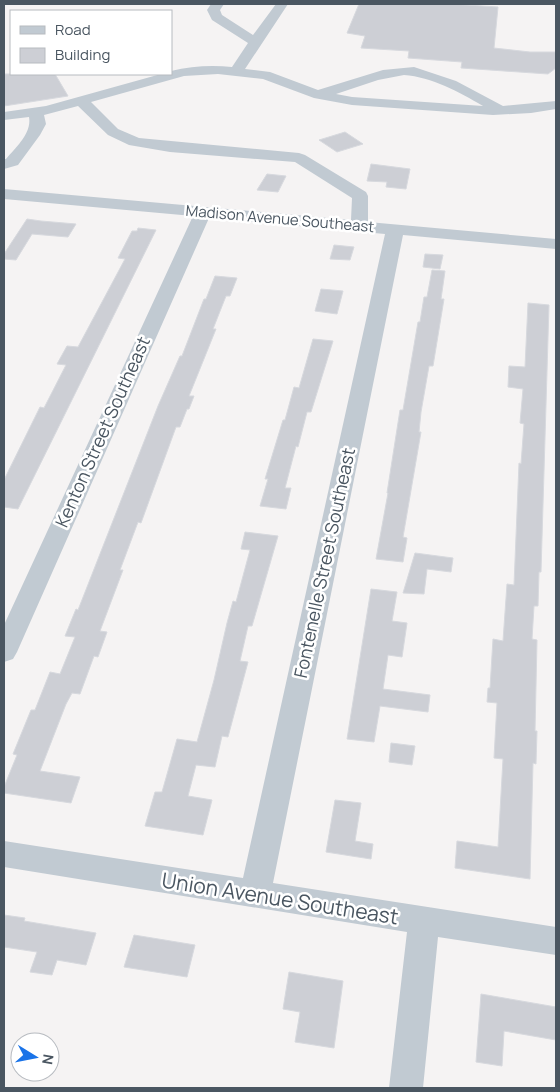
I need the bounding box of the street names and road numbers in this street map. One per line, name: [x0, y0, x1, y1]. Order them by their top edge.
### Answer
street label: Madison Avenue Southeast: [185, 200, 375, 237]
street label: Kenton Street Southeast: [49, 332, 155, 531]
street label: Fontenelle Street Southeast: [288, 446, 360, 680]
street label: Union Avenue Southeast: [160, 865, 400, 931]

